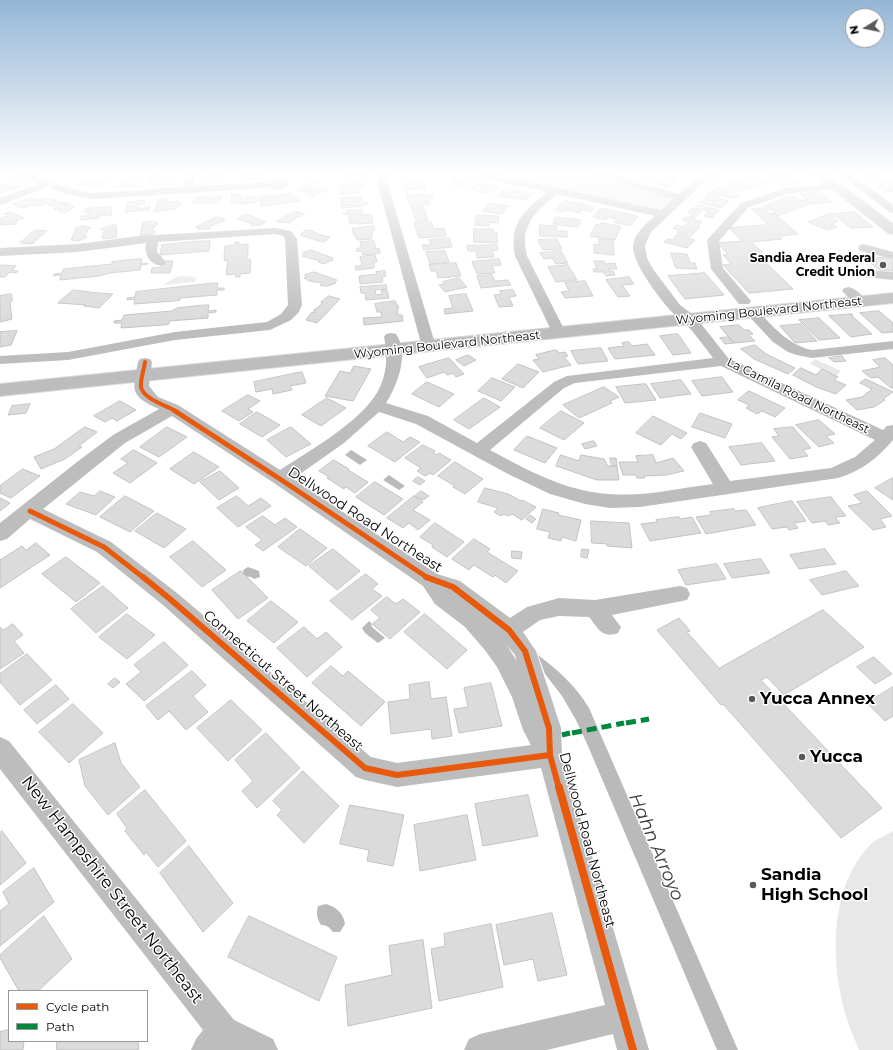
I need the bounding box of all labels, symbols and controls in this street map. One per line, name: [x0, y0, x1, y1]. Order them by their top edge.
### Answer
north arrow: [845, 8, 885, 48]
text: N: [847, 24, 862, 36]
place label: Sandia Area Federal Credit Union: [750, 251, 875, 279]
marker: Sandia Area Federal Credit Union: [878, 260, 888, 270]
street label: Wyoming Boulevard Northeast: [675, 294, 863, 328]
street label: Wyoming Boulevard Northeast: [353, 328, 541, 362]
street label: La Camila Road Northeast: [724, 355, 872, 437]
street label: Dellwood Road Northeast: [285, 464, 445, 576]
street label: Connecticut Street Northeast: [200, 607, 366, 755]
place label: Yucca Annex: [760, 689, 875, 709]
marker: Yucca Annex: [747, 694, 757, 704]
place label: Yucca: [810, 747, 863, 767]
street label: Dellwood Road Northeast: [555, 751, 619, 929]
marker: Yucca: [797, 752, 807, 762]
street label: New Hampshire Street Northeast: [17, 772, 207, 1008]
water label: Hahn Arroyo: [624, 790, 688, 904]
place label: Sandia High School: [761, 865, 868, 905]
marker: Sandia High School: [748, 880, 758, 890]
legend: [8, 990, 148, 1042]
text: Cycle path: [46, 999, 109, 1014]
text: Path: [46, 1019, 75, 1034]

